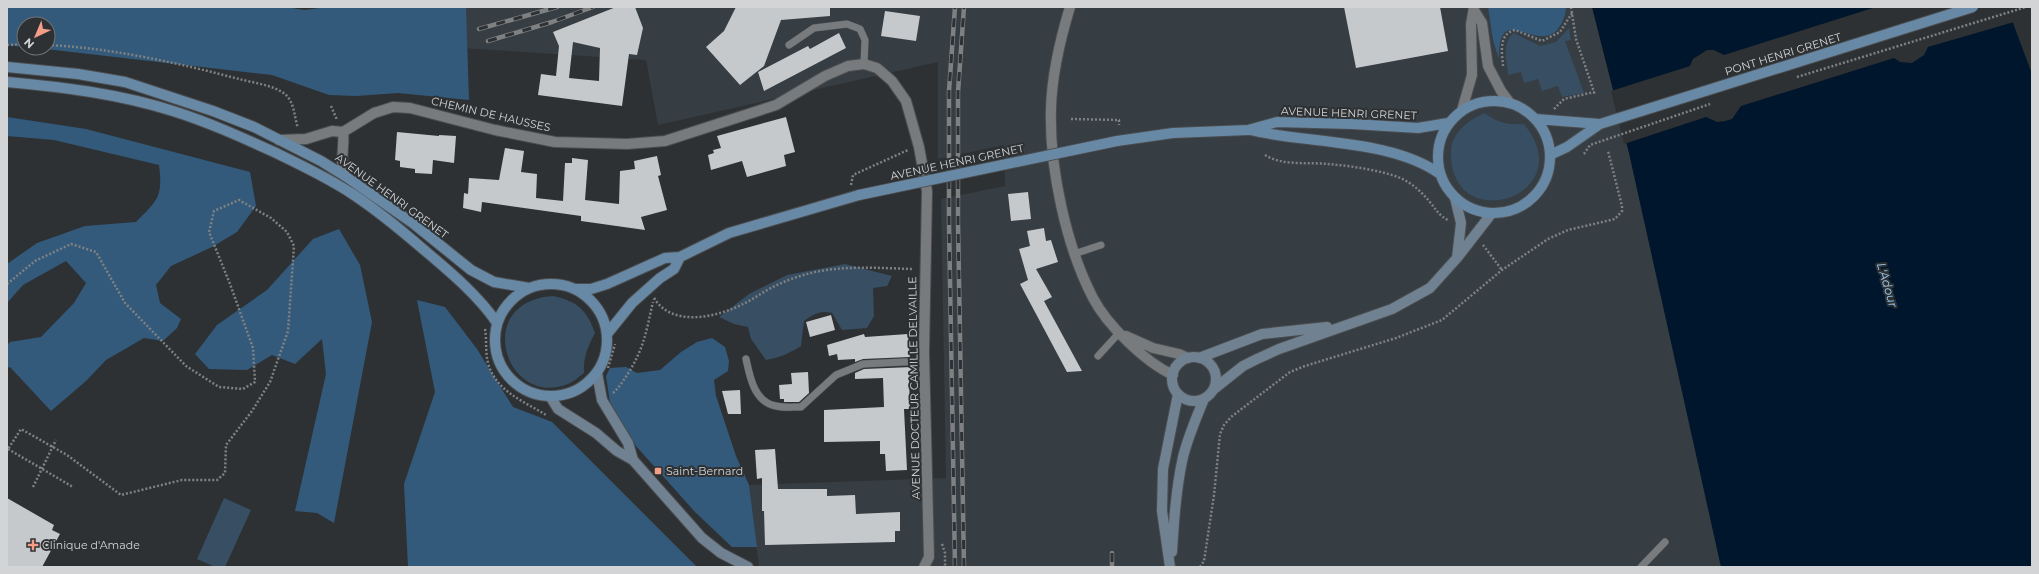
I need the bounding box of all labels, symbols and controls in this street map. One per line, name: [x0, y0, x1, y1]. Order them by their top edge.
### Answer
north arrow: [16, 16, 56, 56]
street label: PONT HENRI GRENET: [1723, 29, 1844, 78]
text: N: [21, 35, 37, 51]
street label: CHEMIN DE HAUSSES: [430, 93, 552, 135]
street label: AVENUE HENRI GRENET: [1281, 104, 1418, 122]
street label: AVENUE HENRI GRENET: [889, 141, 1026, 183]
street label: AVENUE HENRI GRENET: [333, 150, 452, 242]
water label: L'Adour: [1874, 261, 1901, 309]
street label: AVENUE DOCTEUR CAMILLE DELVAILLE: [905, 276, 923, 500]
place label: Saint-Bernard: [666, 464, 743, 478]
marker: Saint-Bernard: [653, 466, 663, 476]
place label: Clinique d'Amade: [42, 538, 140, 552]
marker: Clinique d'Amade: [27, 539, 39, 551]

